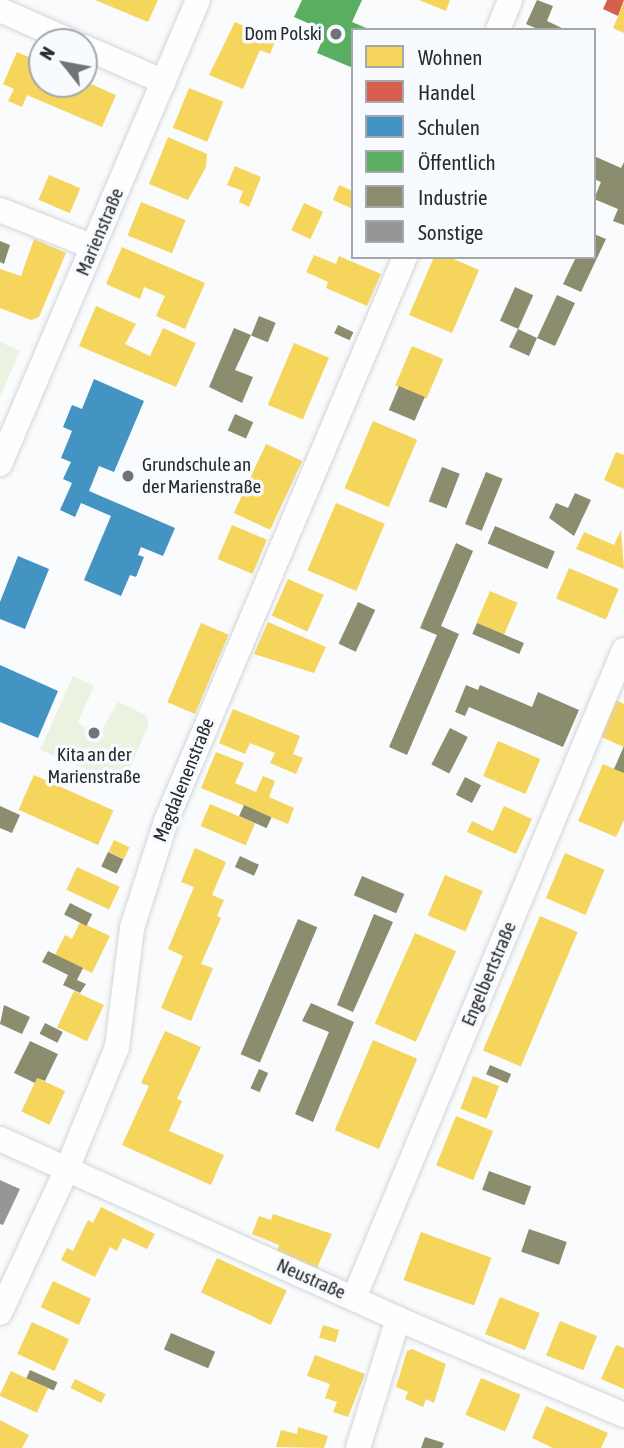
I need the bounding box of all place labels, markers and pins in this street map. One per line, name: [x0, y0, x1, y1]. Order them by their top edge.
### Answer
place label: Dom Polski: [244, 23, 322, 45]
marker: Dom Polski: [328, 26, 344, 42]
place label: Grundschule an der Marienstraße: [142, 454, 261, 498]
marker: Grundschule an der Marienstraße: [120, 468, 136, 484]
marker: Kita an der Marienstraße: [86, 725, 102, 741]
place label: Kita an der Marienstraße: [47, 744, 141, 788]

